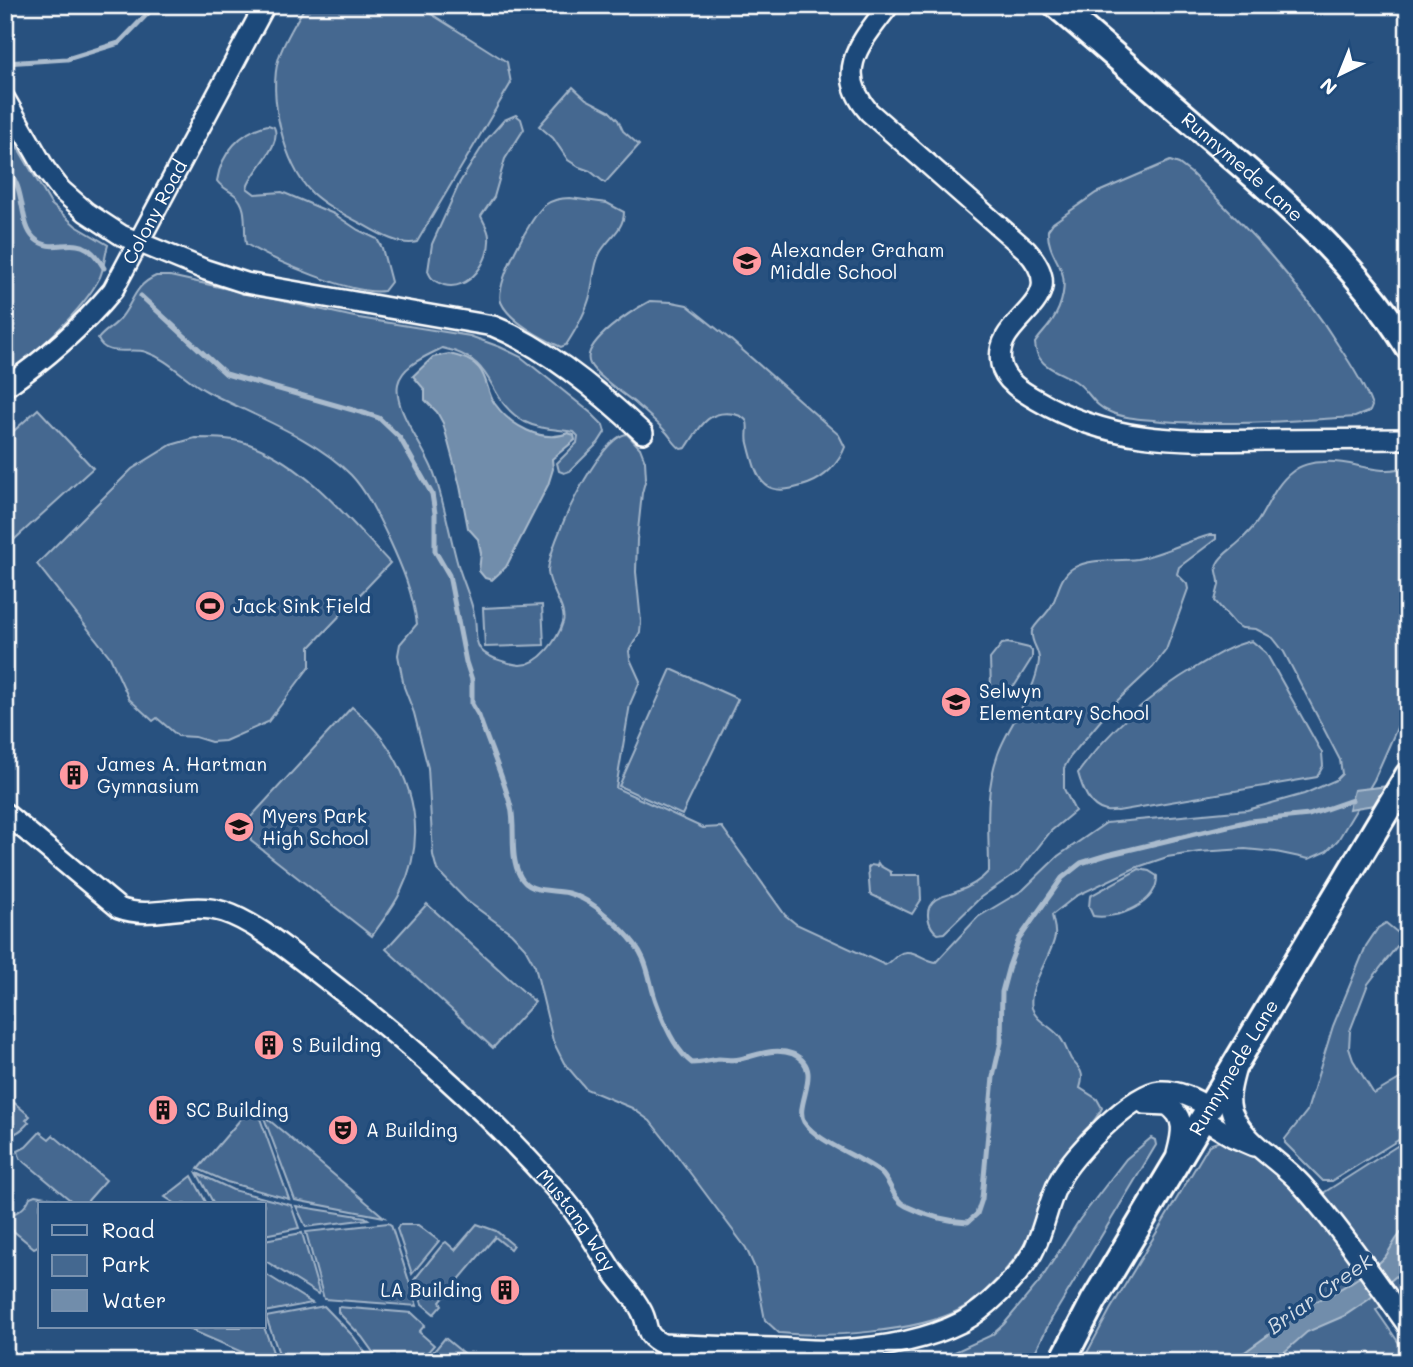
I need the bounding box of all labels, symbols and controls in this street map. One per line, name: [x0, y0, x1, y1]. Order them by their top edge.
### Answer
north arrow: [1304, 38, 1374, 108]
text: N: [1314, 73, 1342, 101]
street label: Runnymede Lane: [1177, 106, 1309, 227]
street label: Colony Road: [116, 155, 192, 268]
place label: Alexander Graham Middle School: [770, 237, 944, 284]
school or university icon: Alexander Graham Middle School: [730, 244, 764, 278]
sports icon: Jack Sink Field: [193, 589, 227, 623]
place label: Jack Sink Field: [233, 593, 371, 618]
place label: Selwyn Elementary School: [979, 678, 1149, 725]
school or university icon: Selwyn Elementary School: [939, 685, 973, 719]
place label: James A. Hartman Gymnasium: [97, 751, 267, 798]
building icon: James A. Hartman Gymnasium: [57, 758, 91, 792]
place label: Myers Park High School: [262, 803, 369, 850]
school or university icon: Myers Park High School: [222, 810, 256, 844]
street label: Runnymede Lane: [1182, 994, 1283, 1140]
building icon: S Building: [252, 1028, 286, 1062]
place label: S Building: [292, 1032, 381, 1057]
building icon: SC Building: [146, 1093, 180, 1127]
place label: SC Building: [186, 1097, 289, 1122]
theatre icon: A Building: [326, 1113, 360, 1147]
place label: A Building: [366, 1117, 457, 1142]
street label: Mustang Way: [531, 1163, 622, 1276]
legend: [38, 1202, 266, 1328]
text: Road: [102, 1216, 154, 1243]
water label: Briar Creek: [1261, 1246, 1378, 1339]
text: Park: [102, 1250, 150, 1277]
building icon: LA Building: [488, 1273, 522, 1307]
place label: LA Building: [381, 1277, 482, 1302]
text: Water: [102, 1286, 166, 1313]

